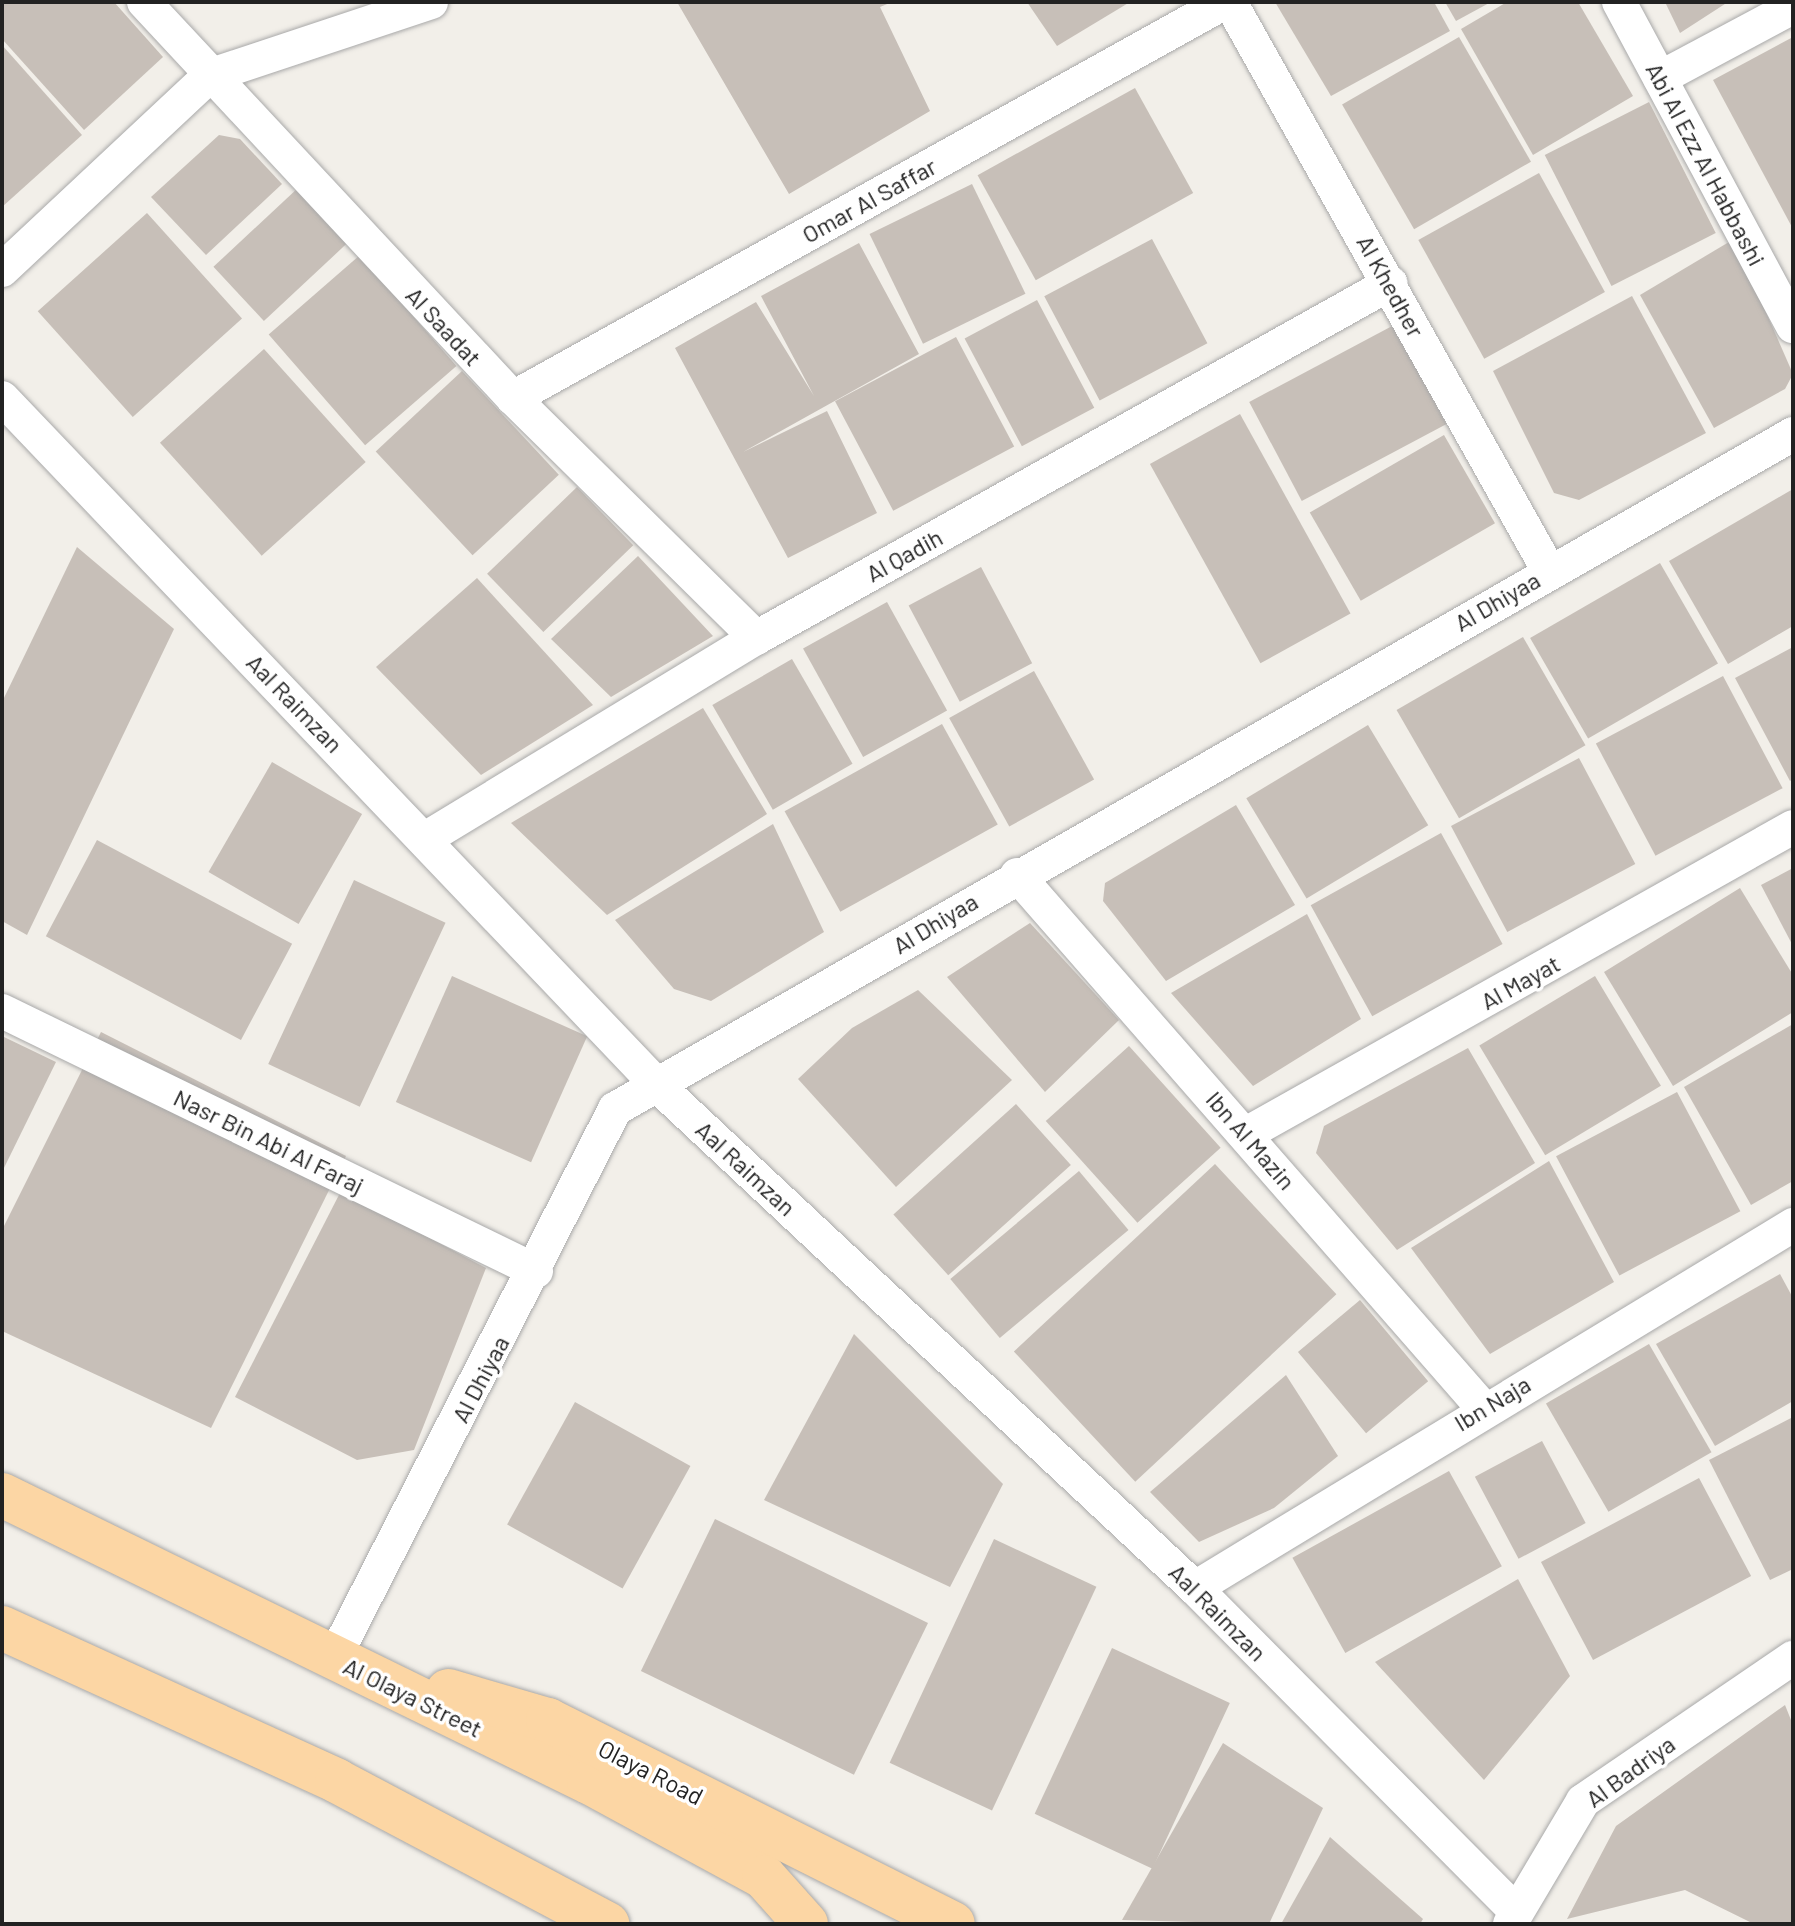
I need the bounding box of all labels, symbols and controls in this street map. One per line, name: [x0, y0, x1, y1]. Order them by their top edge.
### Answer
street label: Abi Al Ezz Al Habbashi: [1640, 57, 1772, 271]
street label: Omar Al Saffar: [797, 151, 941, 249]
street label: Al Khedher: [1351, 230, 1431, 342]
street label: Al Saadat: [400, 281, 488, 371]
street label: Al Qadih: [861, 522, 947, 588]
street label: Al Dhiyaa: [1449, 565, 1545, 637]
street label: Aal Raimzan: [241, 648, 349, 758]
street label: Al Dhiyaa: [887, 886, 983, 960]
street label: Al Mayat: [1475, 949, 1565, 1015]
street label: Nasr Bin Abi Al Faraj: [169, 1082, 369, 1200]
street label: Ibn Al Mazin: [1200, 1085, 1302, 1195]
street label: Aal Raimzan: [690, 1115, 802, 1221]
street label: Al Dhiyaa: [445, 1331, 515, 1427]
street label: Ibn Naja: [1449, 1369, 1535, 1437]
street label: Aal Raimzan: [1163, 1557, 1273, 1667]
street label: Al Olaya Street: [339, 1651, 487, 1743]
street label: Al Badriya: [1580, 1729, 1680, 1813]
street label: Olaya Road: [594, 1733, 708, 1811]

